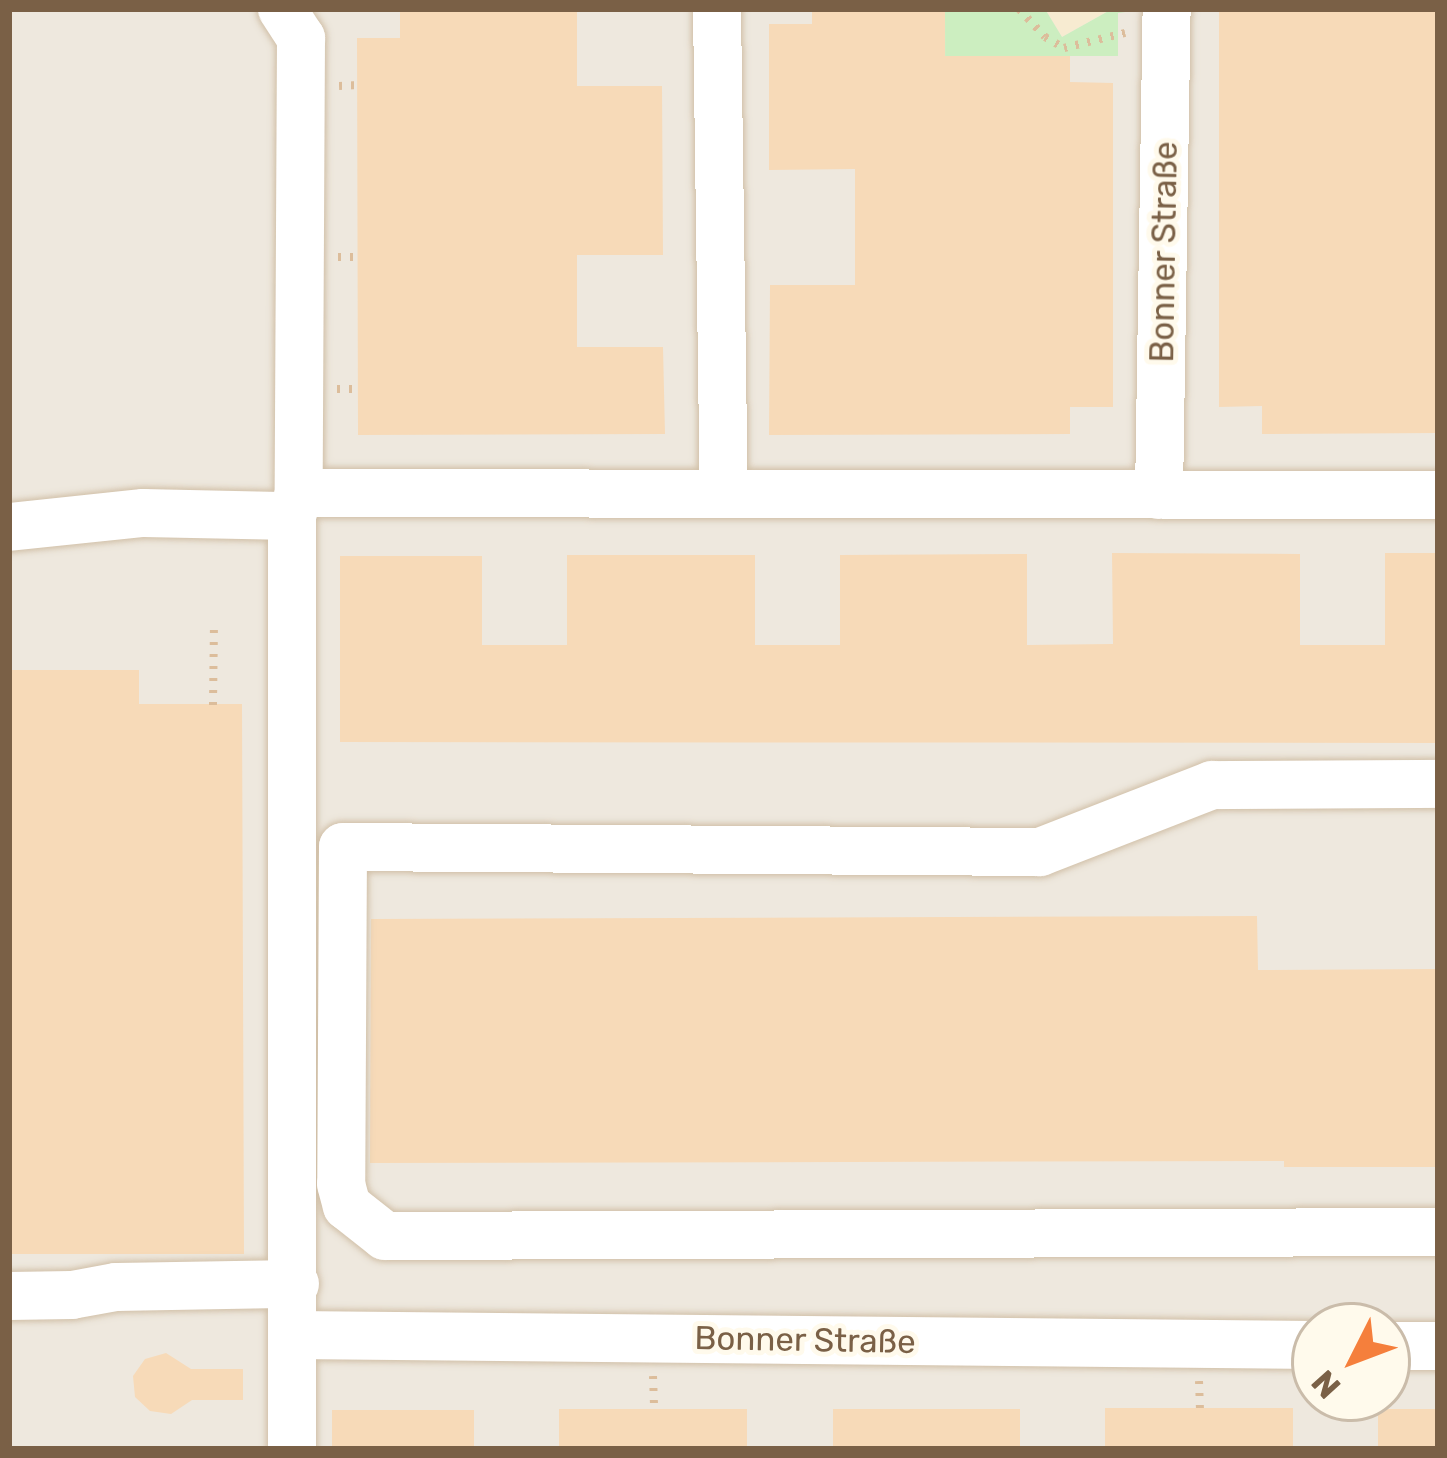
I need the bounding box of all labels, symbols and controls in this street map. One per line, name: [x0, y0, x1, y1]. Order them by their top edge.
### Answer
street label: Bonner Straße: [1142, 141, 1186, 363]
north arrow: [1291, 1302, 1411, 1422]
street label: Bonner Straße: [694, 1318, 916, 1362]
text: N: [1304, 1363, 1349, 1406]

